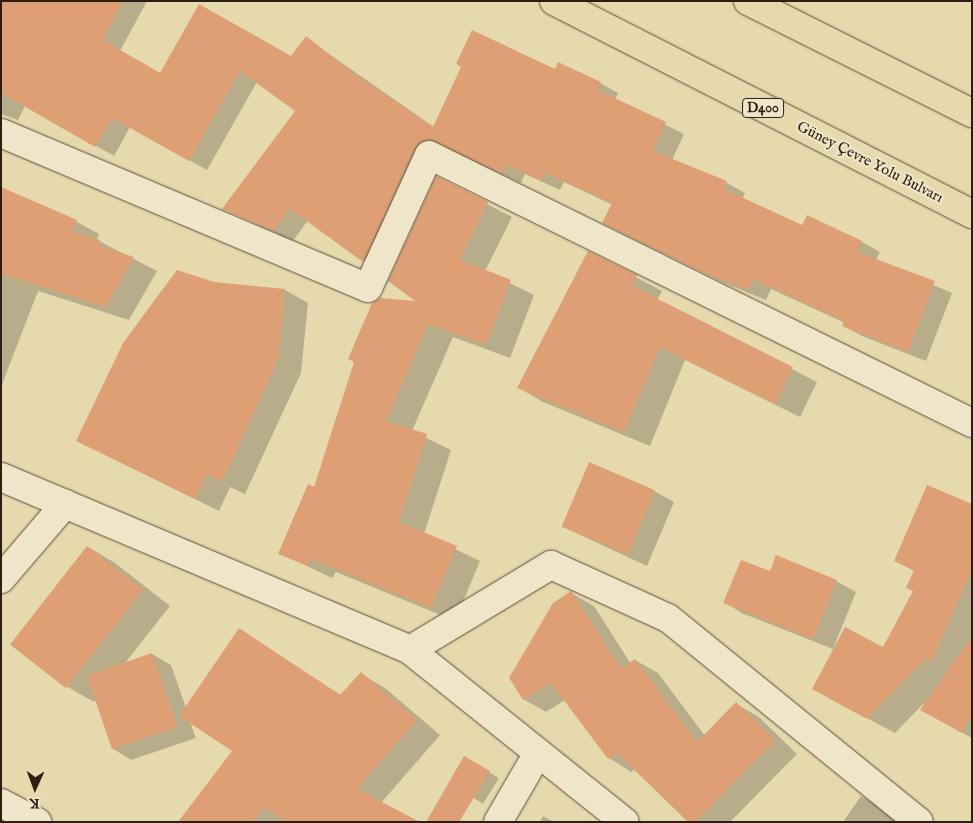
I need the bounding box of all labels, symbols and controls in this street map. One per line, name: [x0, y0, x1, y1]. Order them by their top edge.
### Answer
road number: D400: [742, 96, 784, 120]
street label: Güney Çevre Yolu Bulvarı: [794, 117, 946, 207]
north arrow: [10, 763, 60, 813]
text: K: [29, 794, 40, 812]

